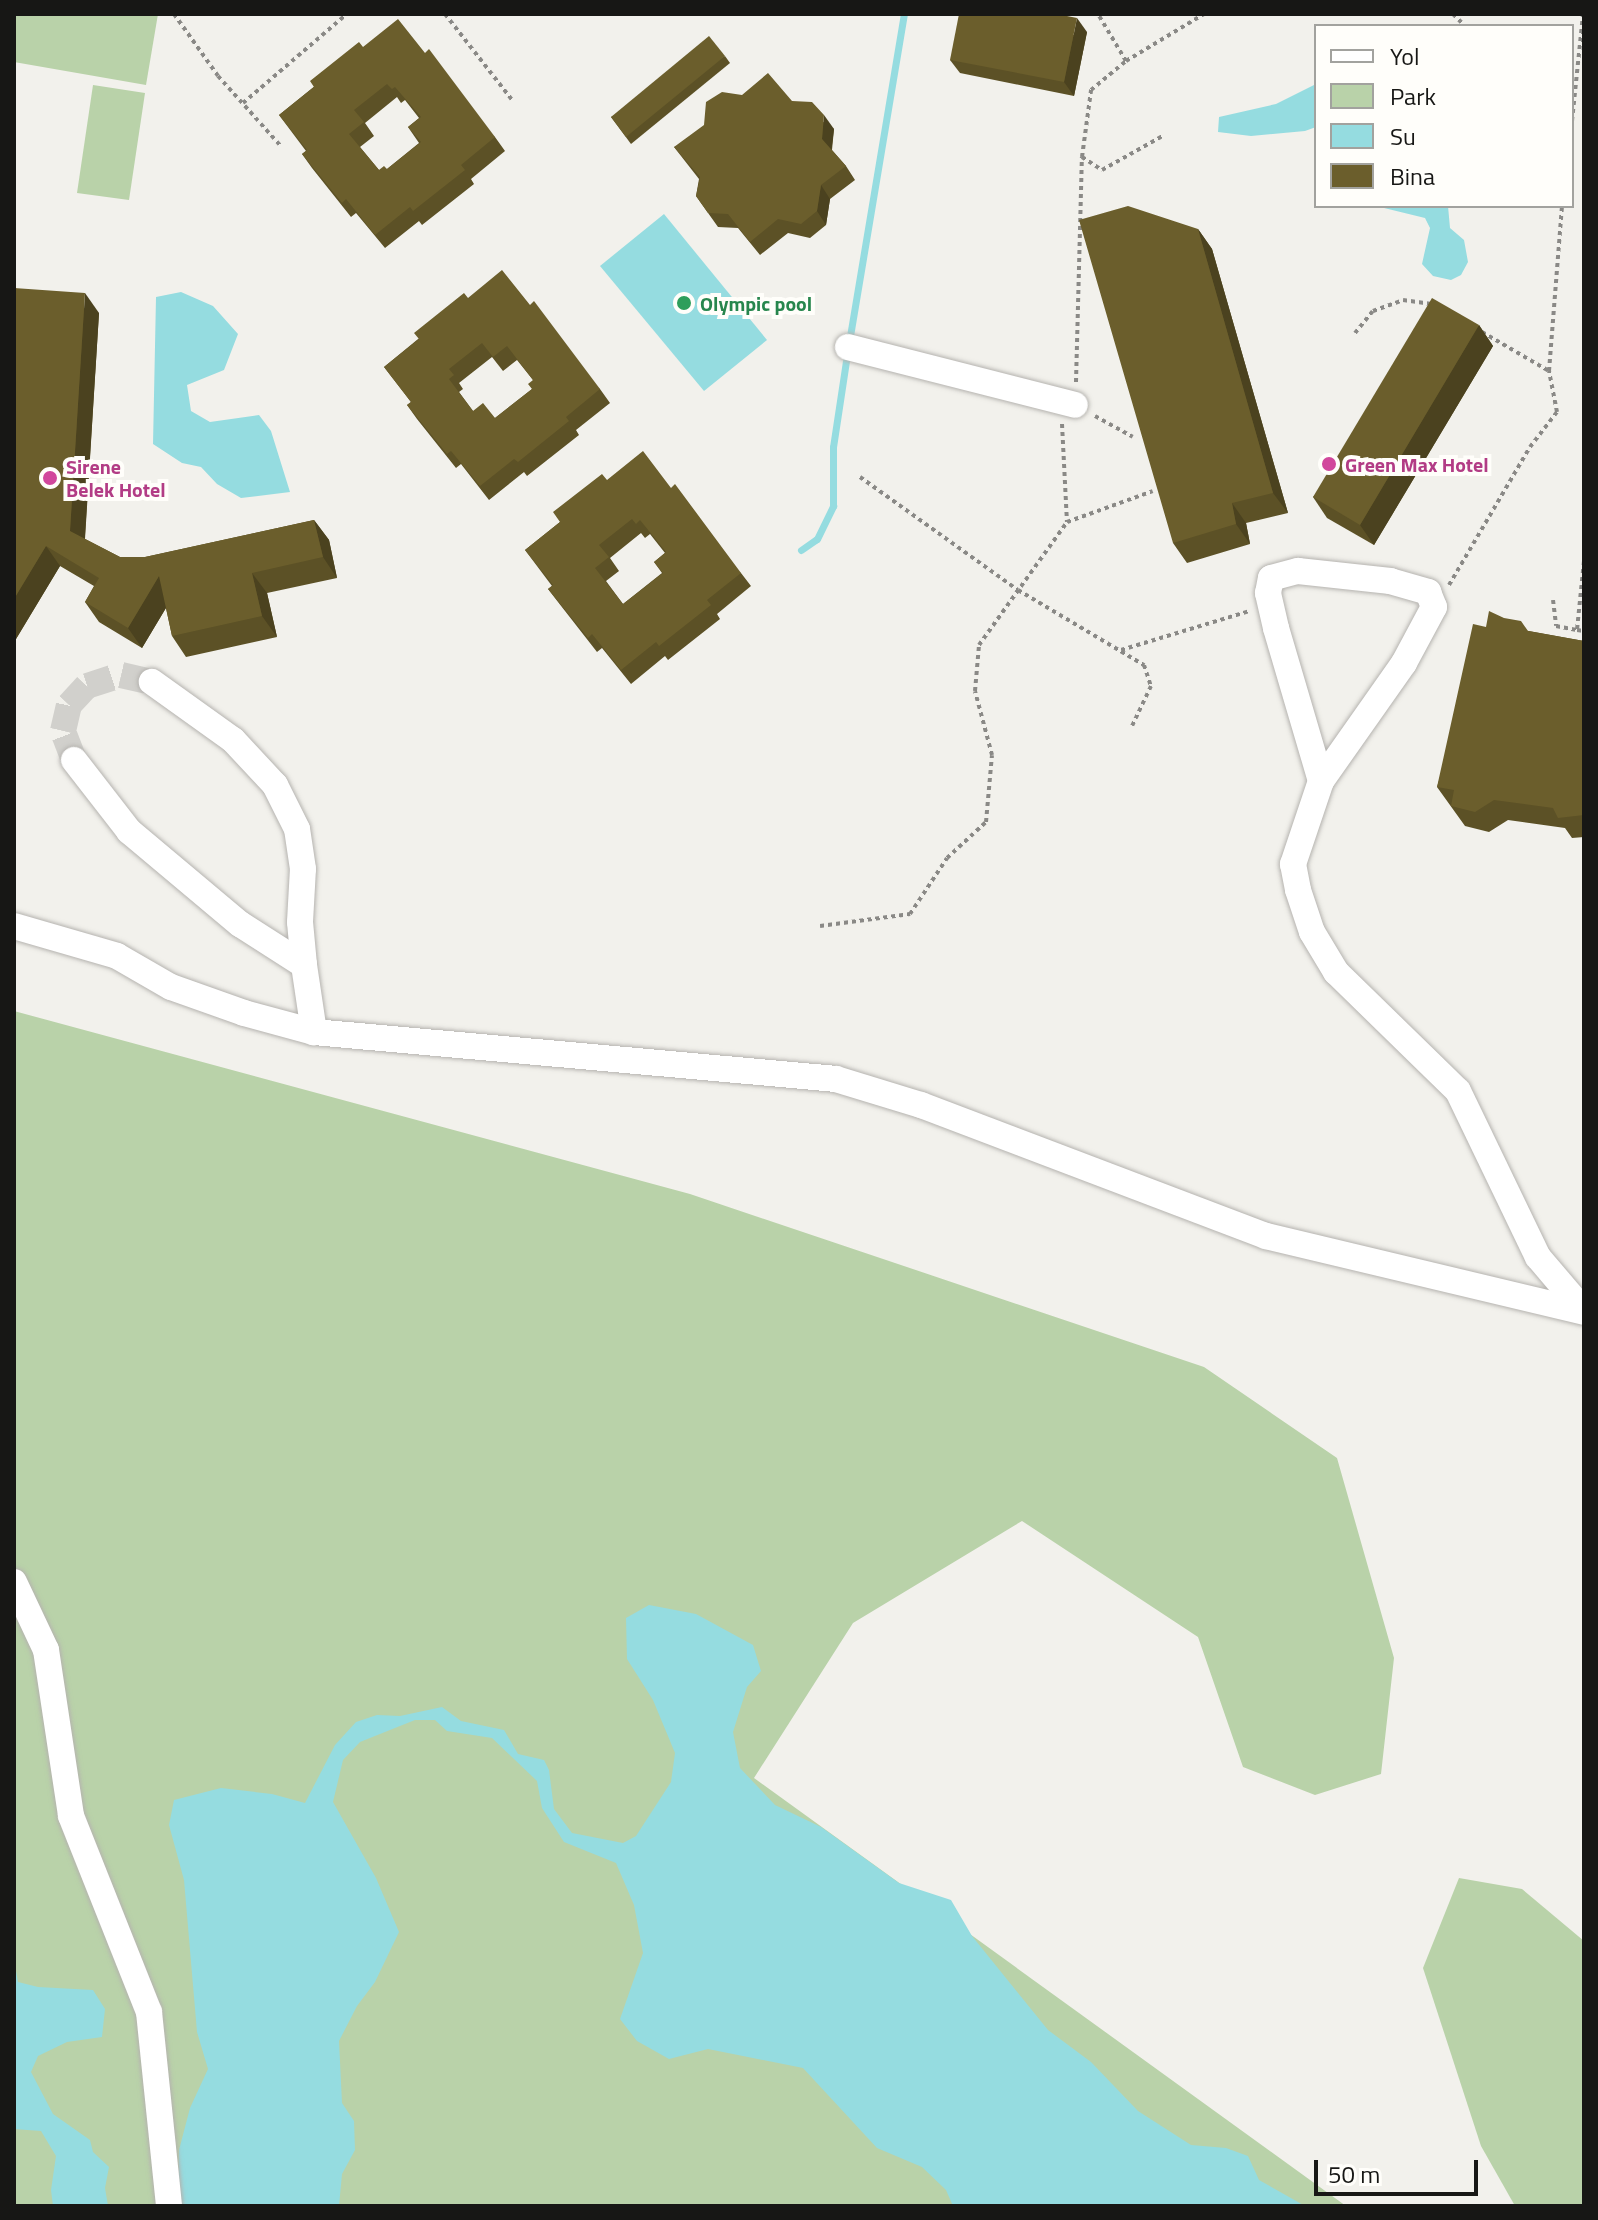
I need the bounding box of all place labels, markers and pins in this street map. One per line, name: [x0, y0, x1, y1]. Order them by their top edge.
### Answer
place label: Olympic pool: [700, 291, 812, 315]
marker: Olympic pool: [675, 294, 693, 312]
place label: Green Max Hotel: [1345, 452, 1489, 476]
place label: Sirene Belek Hotel: [66, 454, 166, 501]
marker: Green Max Hotel: [1320, 455, 1338, 473]
marker: Sirene Belek Hotel: [41, 469, 59, 487]

